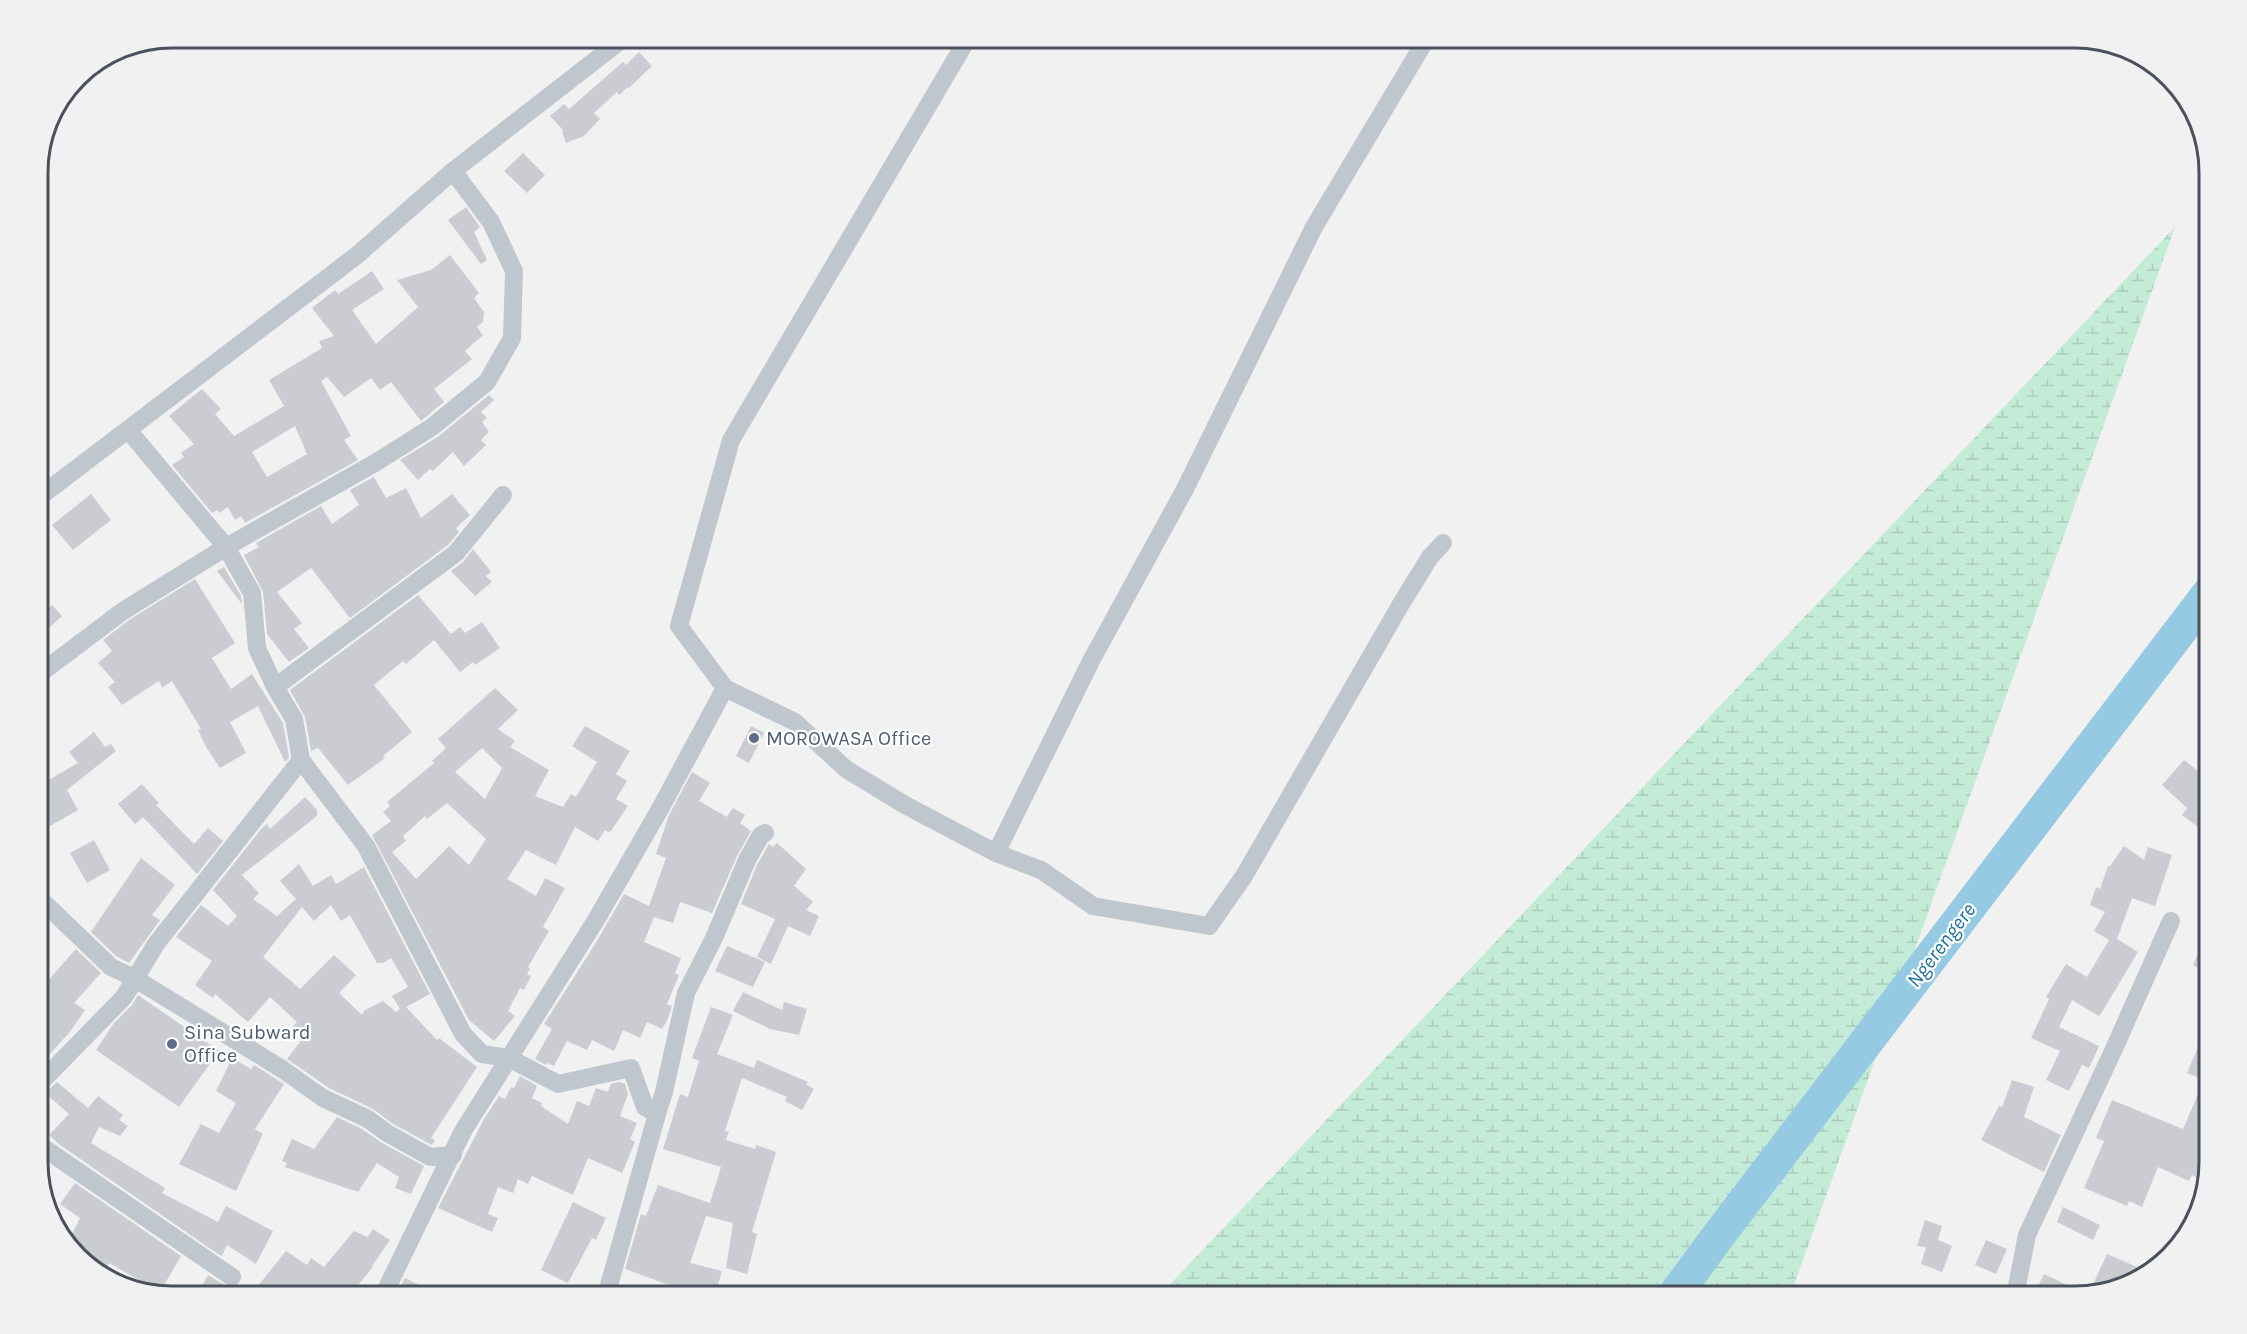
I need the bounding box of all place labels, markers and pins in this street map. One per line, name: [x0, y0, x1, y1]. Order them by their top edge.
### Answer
place label: MOROWASA Office: [766, 727, 931, 750]
marker: MOROWASA Office: [747, 731, 761, 745]
place label: Sina Subward Office: [184, 1021, 311, 1067]
marker: Sina Subward Office: [165, 1037, 179, 1051]

